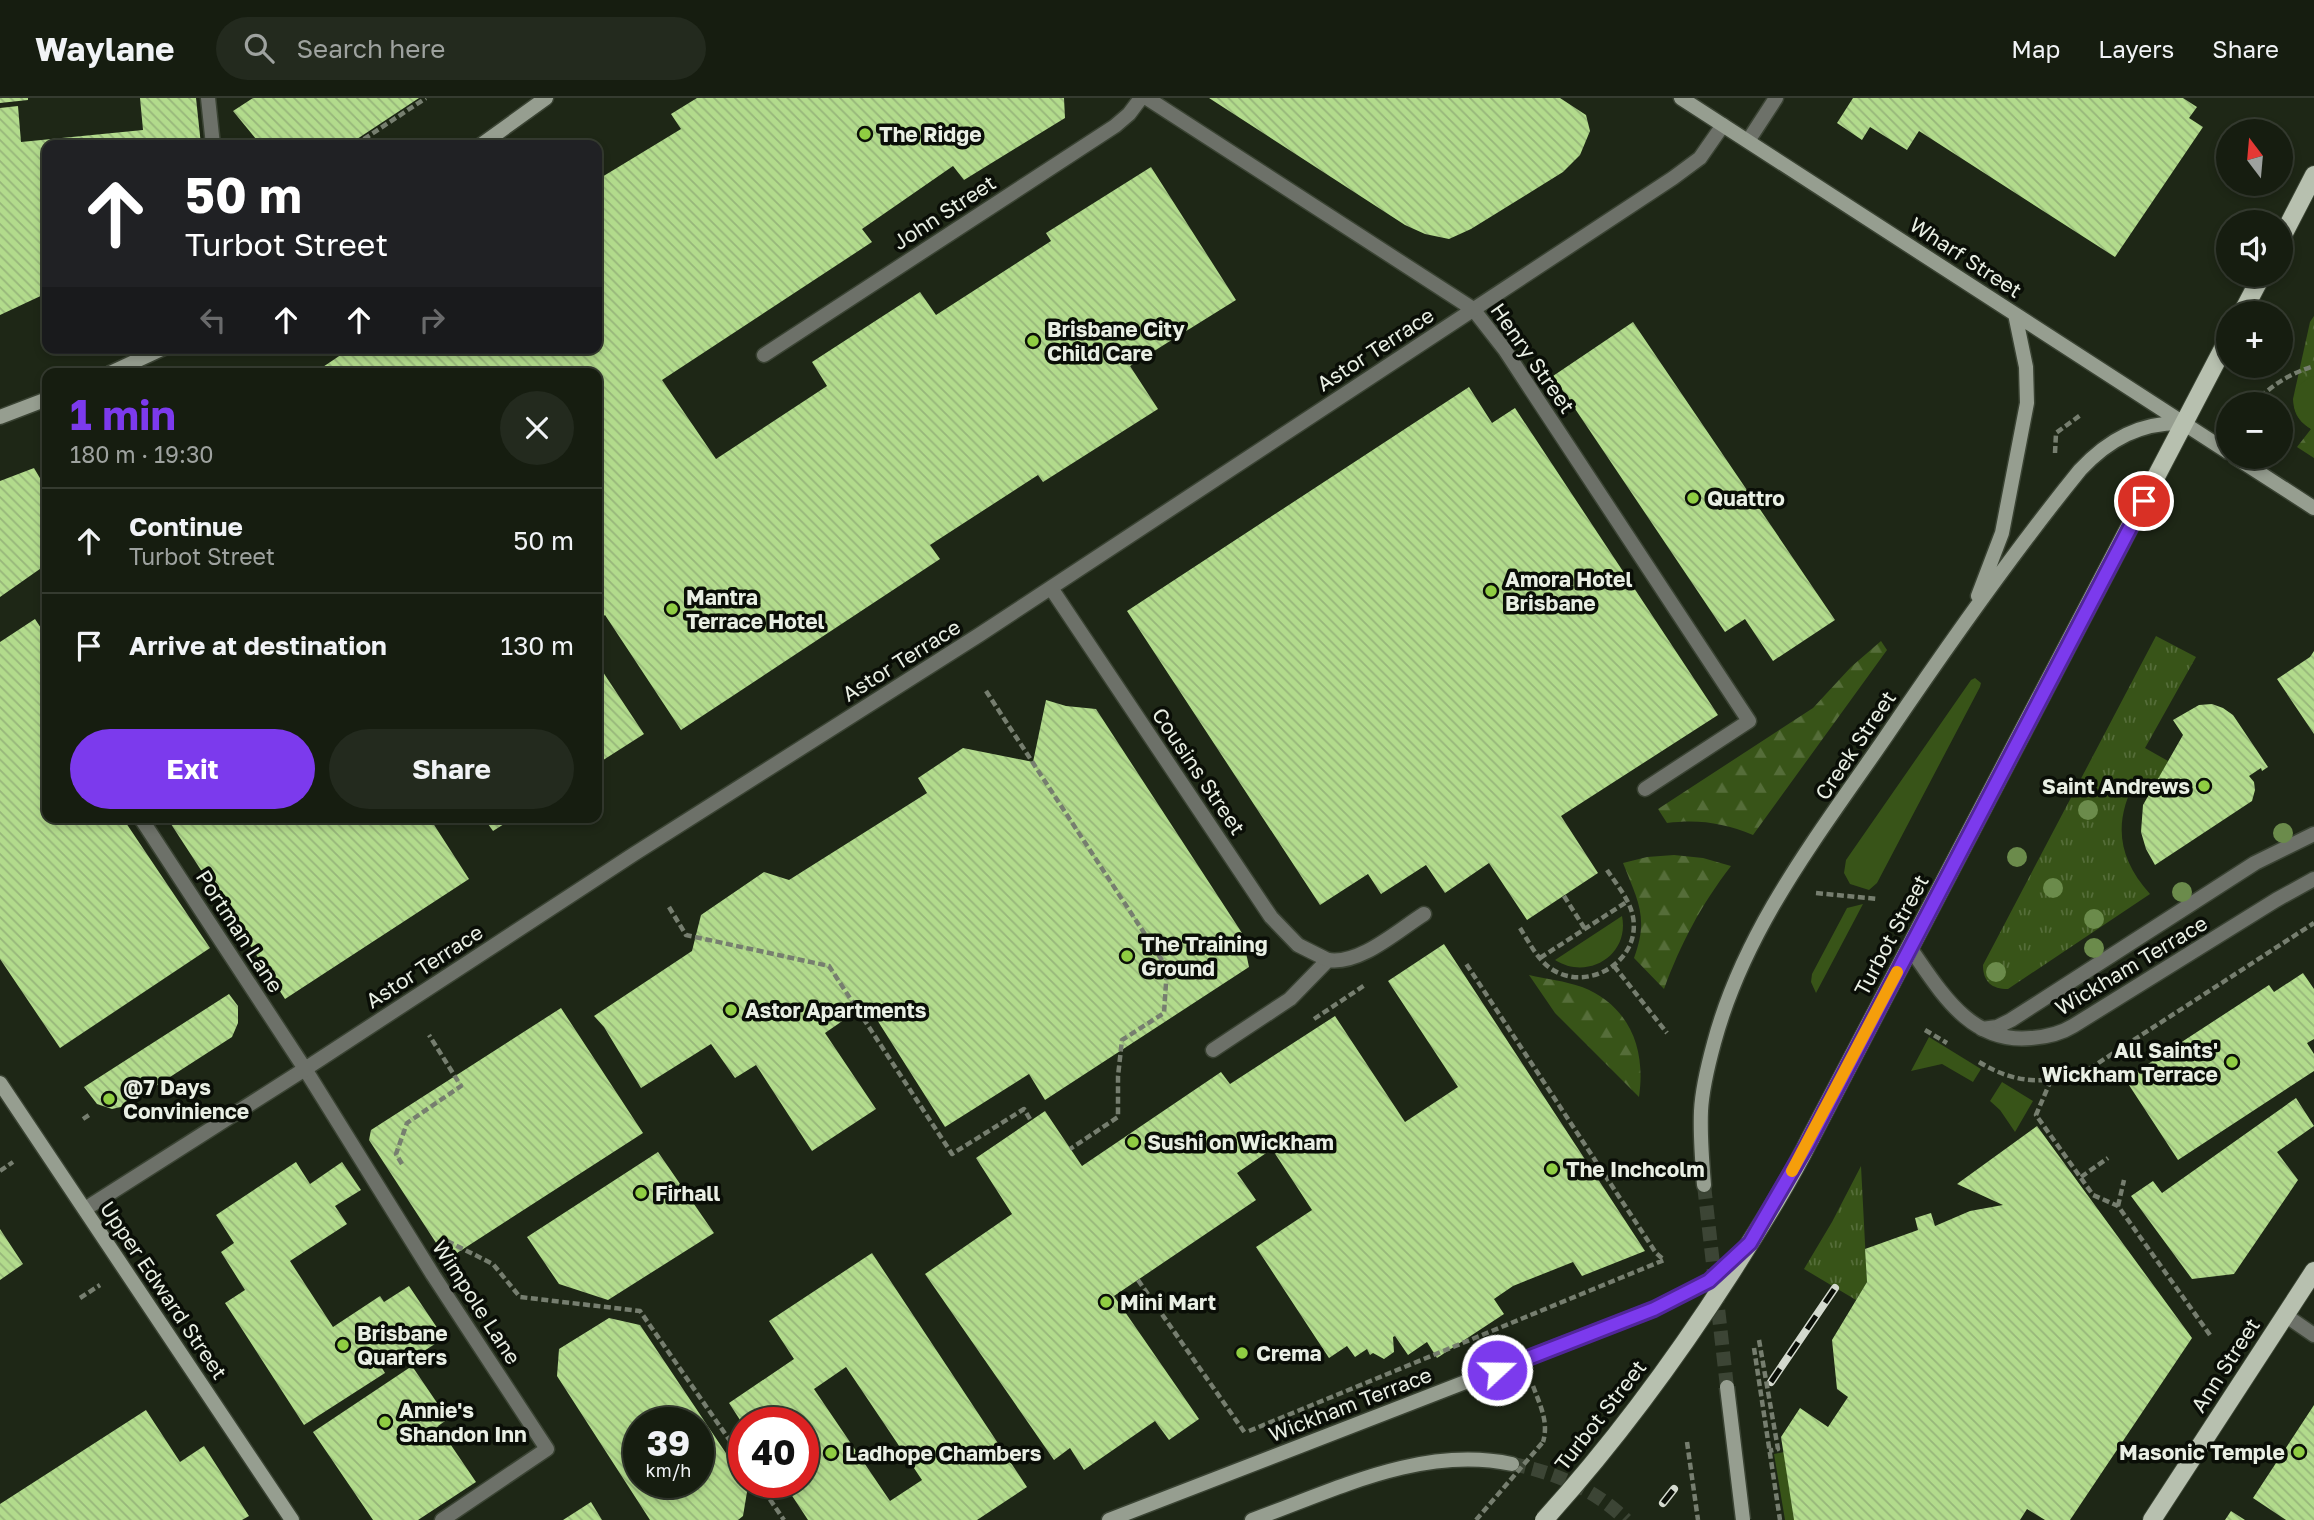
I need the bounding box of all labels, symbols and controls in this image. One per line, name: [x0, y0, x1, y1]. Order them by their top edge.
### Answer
search box: [216, 17, 706, 80]
text: Waylane: [35, 29, 174, 68]
icon: search: [240, 29, 278, 67]
text: Search here: [296, 33, 445, 64]
text: Map: [2011, 34, 2060, 63]
text: Layers: [2098, 34, 2174, 63]
text: Share: [2212, 34, 2279, 63]
north arrow: [2216, 119, 2292, 196]
map controls: [2216, 119, 2293, 469]
place label: The Ridge: [879, 121, 982, 147]
marker: The Ridge: [857, 126, 873, 142]
text: 50 m: [185, 165, 302, 224]
icon: ahead: [70, 168, 161, 259]
street label: John Street: [888, 169, 1000, 255]
button: sound: [2216, 210, 2293, 287]
street label: Wharf Street: [1905, 211, 2027, 303]
text: Turbot Street: [185, 225, 388, 263]
street label: Henry Street: [1485, 298, 1581, 418]
icon: left: [194, 301, 232, 339]
icon: ahead: [267, 301, 305, 339]
icon: ahead: [340, 301, 378, 339]
icon: right: [413, 301, 451, 339]
street label: Astor Terrace: [1312, 301, 1438, 397]
button: +: [2216, 301, 2293, 378]
place label: Brisbane City Child Care: [1047, 316, 1185, 366]
marker: Brisbane City Child Care: [1025, 333, 1041, 349]
text: 1 min: [70, 389, 176, 439]
button: close: [500, 391, 574, 465]
button: −: [2216, 392, 2293, 469]
text: 180 m · 19:30: [70, 440, 214, 468]
pin: [2114, 471, 2174, 531]
icon: arrive: [2125, 482, 2163, 520]
place label: Quattro: [1707, 485, 1785, 511]
marker: Quattro: [1685, 490, 1701, 506]
text: Continue: [129, 511, 243, 542]
icon: ahead: [70, 522, 108, 560]
text: 50 m: [513, 525, 574, 556]
text: Turbot Street: [129, 542, 275, 570]
place label: Amora Hotel Brisbane: [1505, 566, 1632, 616]
marker: Amora Hotel Brisbane: [1483, 583, 1499, 599]
place label: Mantra Terrace Hotel: [686, 584, 825, 634]
marker: Mantra Terrace Hotel: [664, 601, 680, 617]
street label: Astor Terrace: [837, 613, 965, 707]
icon: arrive: [70, 627, 108, 665]
text: Arrive at destination: [129, 630, 387, 661]
text: 130 m: [501, 630, 574, 661]
street label: Creek Street: [1809, 686, 1901, 804]
street label: Cousins Street: [1147, 702, 1251, 840]
button: Exit: [70, 729, 315, 809]
button: Share: [329, 729, 574, 809]
place label: Saint Andrews: [2042, 773, 2190, 799]
marker: Saint Andrews: [2196, 778, 2212, 794]
street label: Portman Lane: [191, 865, 289, 997]
street label: Turbot Street: [1848, 870, 1934, 1000]
street label: Wickham Terrace: [2050, 909, 2212, 1021]
street label: Astor Terrace: [361, 918, 487, 1014]
place label: The Training Ground: [1141, 931, 1268, 981]
marker: The Training Ground: [1119, 948, 1135, 964]
place label: Astor Apartments: [745, 997, 927, 1023]
marker: Astor Apartments: [723, 1002, 739, 1018]
place label: All Saints' Wickham Terrace: [2041, 1037, 2218, 1087]
marker: All Saints' Wickham Terrace: [2224, 1054, 2240, 1070]
place label: @7 Days Convinience: [123, 1074, 249, 1124]
marker: @7 Days Convinience: [101, 1091, 117, 1107]
place label: Sushi on Wickham: [1147, 1129, 1334, 1155]
marker: Sushi on Wickham: [1125, 1134, 1141, 1150]
place label: The Inchcolm: [1566, 1156, 1705, 1182]
marker: The Inchcolm: [1544, 1161, 1560, 1177]
place label: Firhall: [655, 1180, 720, 1206]
marker: Firhall: [633, 1185, 649, 1201]
street label: Upper Edward Street: [95, 1196, 233, 1384]
street label: Wimpole Lane: [427, 1235, 527, 1369]
place label: Mini Mart: [1120, 1289, 1216, 1315]
marker: Mini Mart: [1098, 1294, 1114, 1310]
street label: Ann Street: [2185, 1313, 2265, 1417]
place label: Brisbane Quarters: [357, 1320, 448, 1370]
position arrow: [1460, 1333, 1534, 1407]
marker: Brisbane Quarters: [335, 1337, 351, 1353]
place label: Crema: [1256, 1340, 1322, 1366]
marker: Crema: [1234, 1345, 1250, 1361]
street label: Turbot Street: [1549, 1354, 1651, 1476]
street label: Wickham Terrace: [1265, 1361, 1435, 1447]
place label: Annie's Shandon Inn: [399, 1397, 527, 1447]
speed limit sign: 40: [728, 1407, 819, 1498]
marker: Annie's Shandon Inn: [377, 1414, 393, 1430]
text: 39: [647, 1422, 690, 1464]
place label: Masonic Temple: [2119, 1439, 2285, 1465]
place label: Ladhope Chambers: [845, 1440, 1042, 1466]
marker: Masonic Temple: [2291, 1444, 2307, 1460]
marker: Ladhope Chambers: [823, 1445, 839, 1461]
text: km/h: [646, 1459, 691, 1481]

